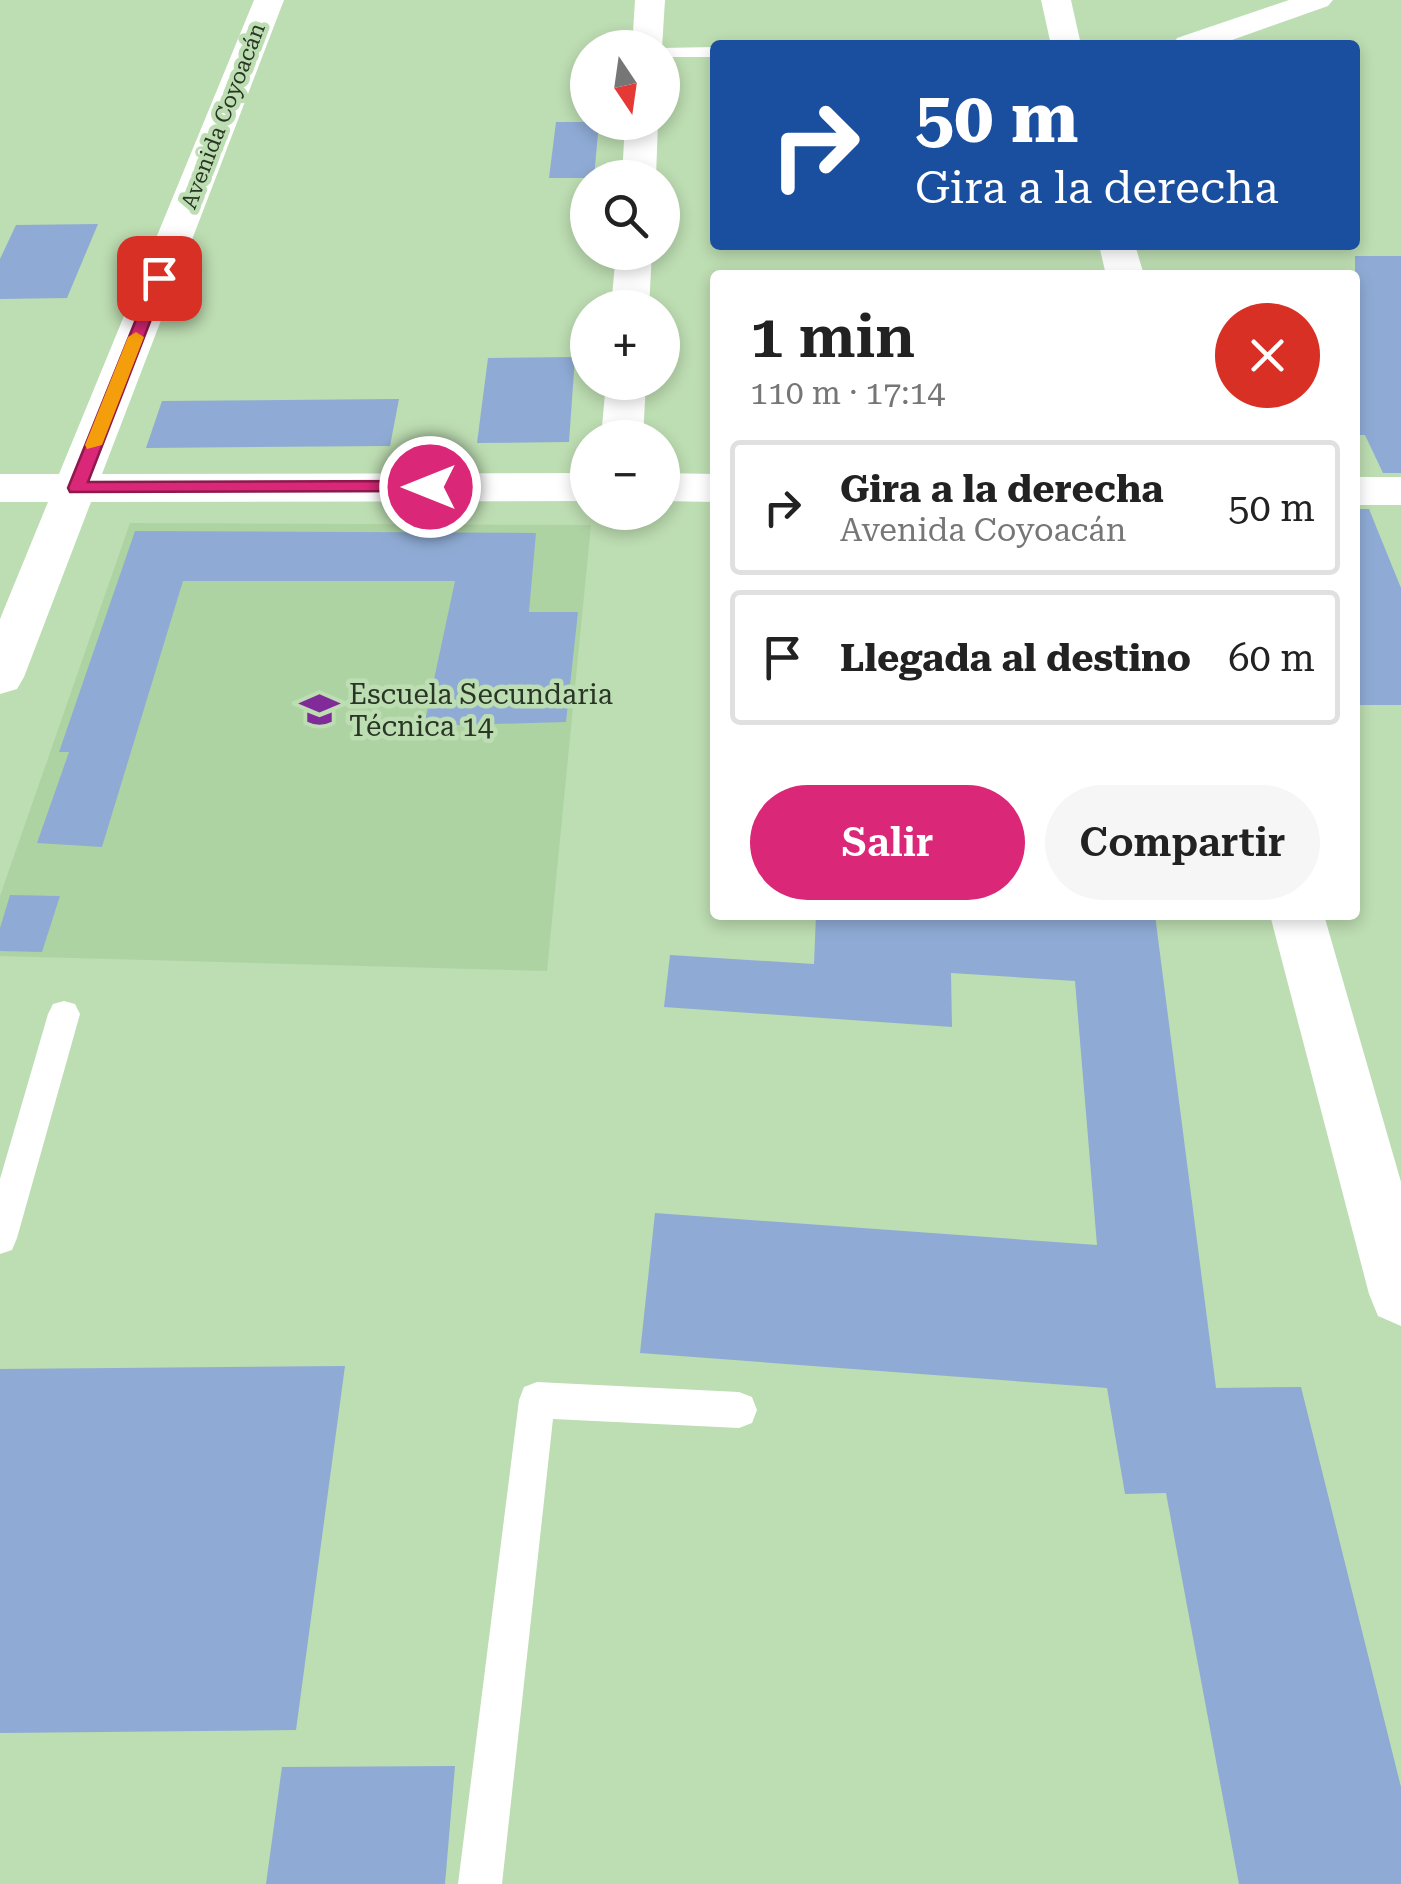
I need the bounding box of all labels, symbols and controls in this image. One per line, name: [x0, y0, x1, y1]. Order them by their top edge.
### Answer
street label: Avenida Coyoacán: [176, 20, 270, 212]
north arrow: [570, 30, 680, 140]
map controls: [570, 30, 680, 530]
text: 50 m: [915, 77, 1079, 159]
icon: right: [750, 80, 880, 210]
button: search: [570, 160, 680, 270]
text: Gira a la derecha: [915, 161, 1279, 214]
pin: [117, 236, 202, 321]
icon: arrive: [132, 251, 187, 306]
button: +: [570, 290, 680, 400]
text: 1 min: [750, 301, 915, 372]
button: close: [1215, 303, 1320, 408]
text: 110 m · 17:14: [750, 374, 945, 412]
button: −: [570, 420, 680, 530]
position arrow: [378, 435, 482, 539]
text: Gira a la derecha: [840, 467, 1164, 511]
icon: right: [755, 480, 810, 535]
text: 50 m: [1228, 486, 1315, 530]
text: Avenida Coyoacán: [840, 511, 1126, 549]
icon: arrive: [755, 630, 810, 685]
text: Llegada al destino: [840, 636, 1191, 680]
text: 60 m: [1228, 636, 1315, 680]
place label: Escuela Secundaria Técnica 14: [349, 678, 613, 743]
school or university icon: Escuela Secundaria Técnica 14: [298, 689, 340, 731]
button: Salir: [750, 785, 1025, 900]
button: Compartir: [1045, 785, 1320, 900]

